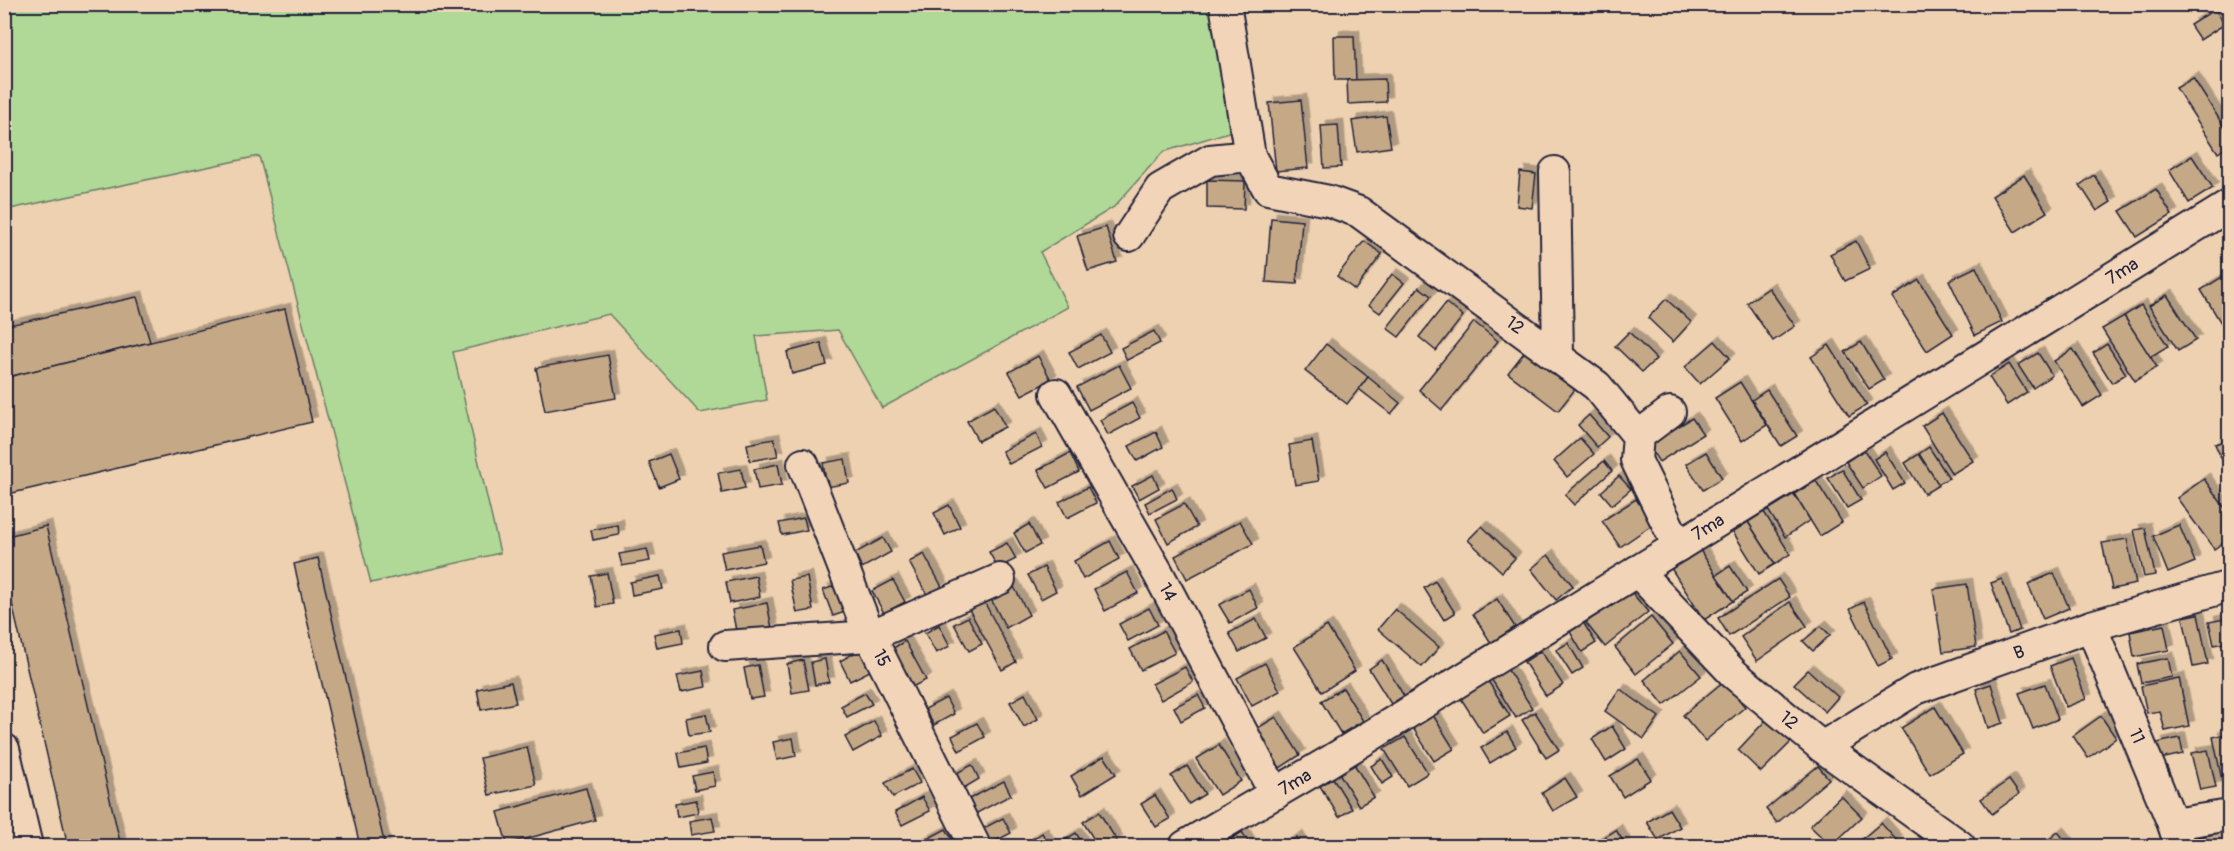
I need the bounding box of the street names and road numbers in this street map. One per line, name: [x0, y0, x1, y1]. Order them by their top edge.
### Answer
street label: 7ma: [2102, 253, 2143, 290]
street label: 12: [1501, 311, 1528, 340]
street label: 7ma: [1688, 509, 1729, 546]
street label: 14: [1153, 579, 1182, 606]
street label: B: [2010, 640, 2028, 665]
street label: 15: [867, 646, 896, 671]
street label: 12: [1775, 706, 1803, 735]
street label: 11: [2123, 725, 2150, 747]
street label: 7ma: [1275, 764, 1316, 801]

